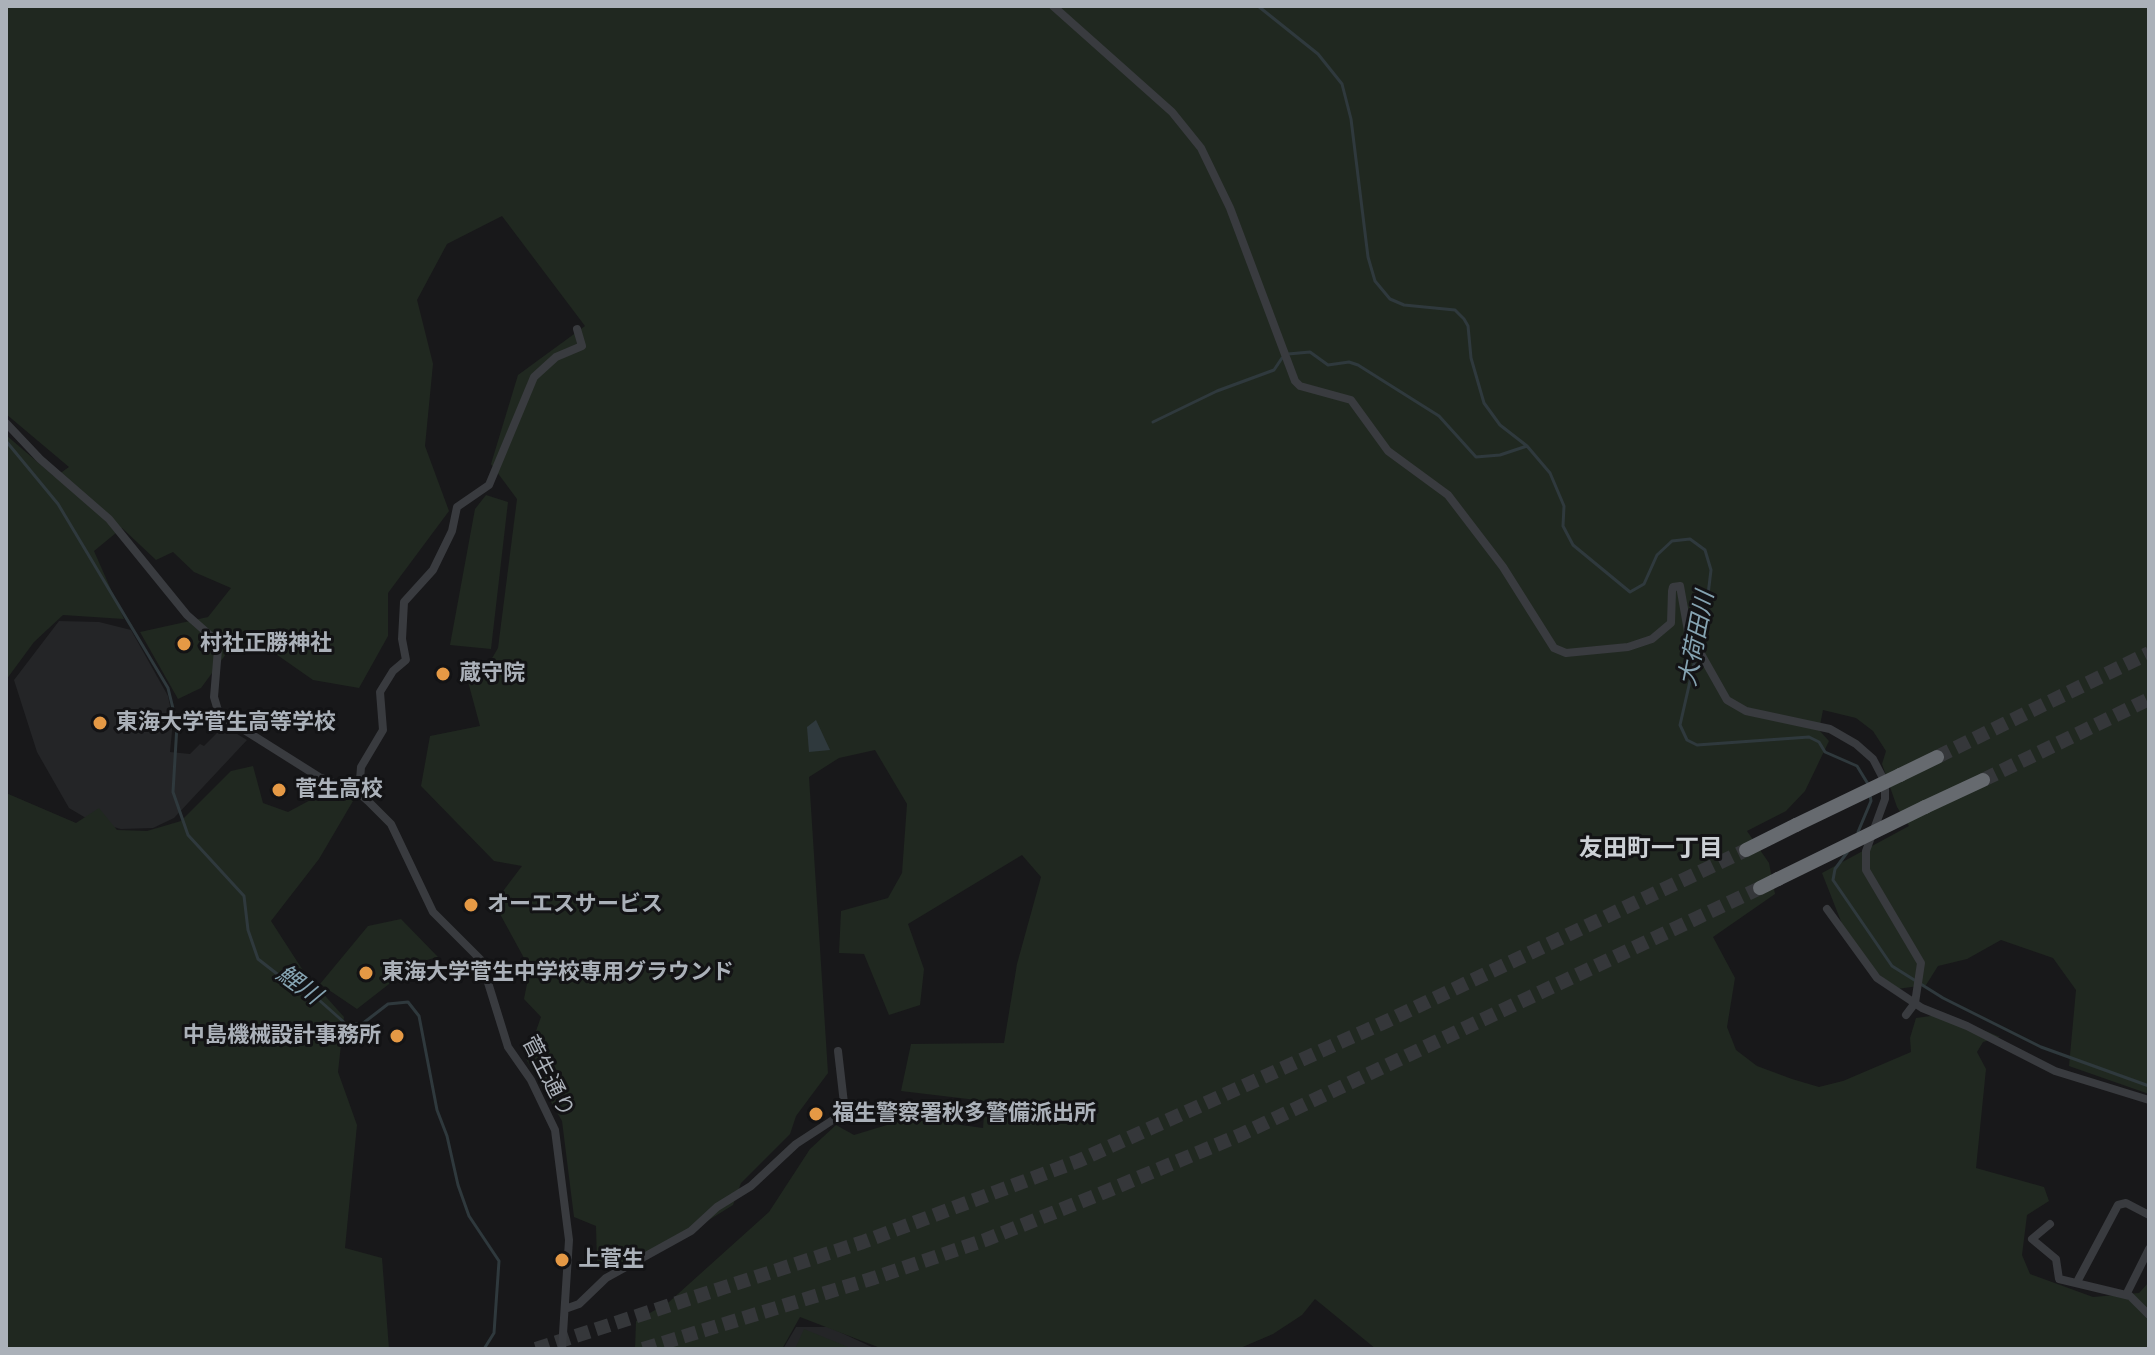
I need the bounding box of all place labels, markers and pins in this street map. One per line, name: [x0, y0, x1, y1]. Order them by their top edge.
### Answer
place label: 村社正勝神社: [200, 631, 332, 657]
marker: 村社正勝神社: [175, 635, 193, 653]
place label: 蔵守院: [459, 661, 525, 687]
marker: 蔵守院: [434, 665, 452, 683]
place label: 東海大学菅生高等学校: [116, 710, 336, 736]
marker: 東海大学菅生高等学校: [91, 714, 109, 732]
place label: 菅生高校: [295, 777, 383, 803]
marker: 菅生高校: [270, 781, 288, 799]
place label: オーエスサービス: [487, 892, 663, 918]
marker: オーエスサービス: [462, 896, 480, 914]
place label: 東海大学菅生中学校専用グラウンド: [382, 960, 734, 986]
marker: 東海大学菅生中学校専用グラウンド: [357, 964, 375, 982]
place label: 中島機械設計事務所: [183, 1023, 381, 1049]
marker: 中島機械設計事務所: [388, 1027, 406, 1045]
place label: 福生警察署秋多警備派出所: [832, 1101, 1096, 1127]
marker: 福生警察署秋多警備派出所: [807, 1105, 825, 1123]
place label: 上菅生: [578, 1247, 644, 1273]
marker: 上菅生: [553, 1251, 571, 1269]

